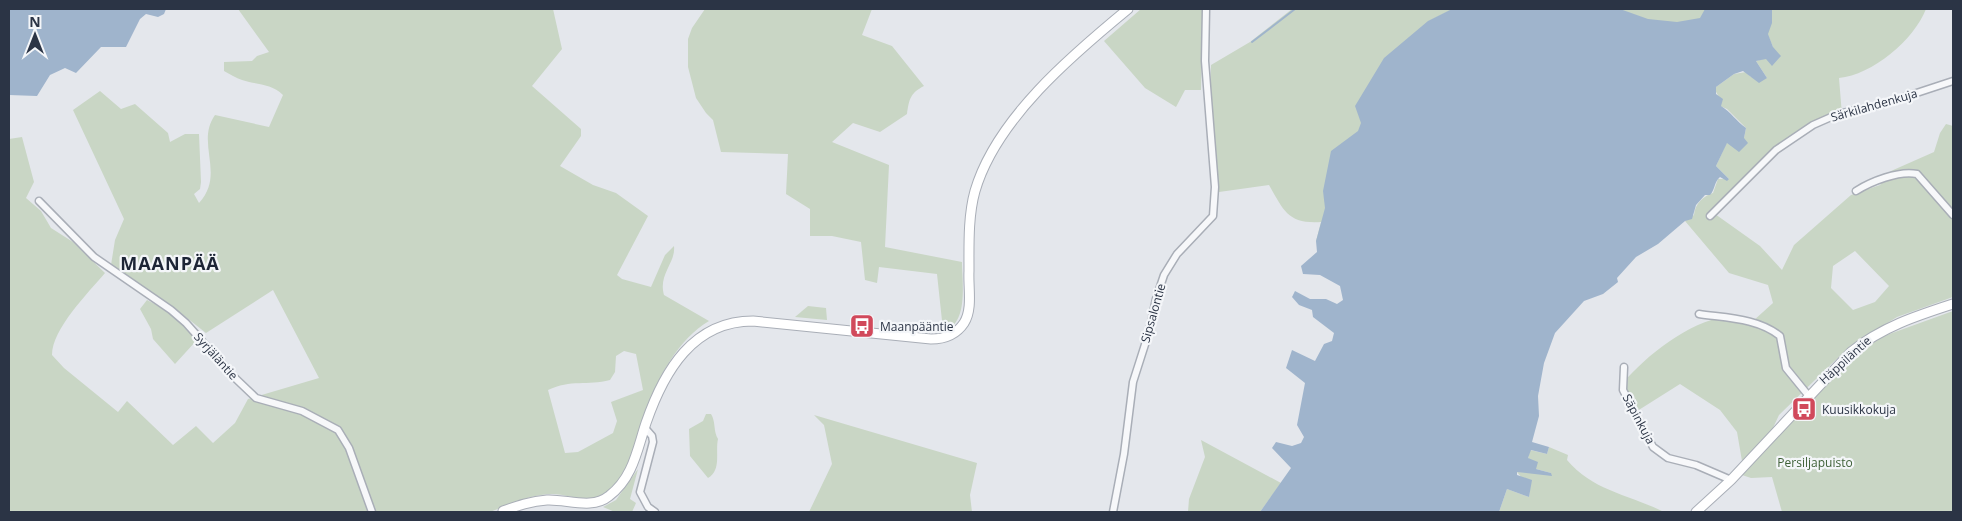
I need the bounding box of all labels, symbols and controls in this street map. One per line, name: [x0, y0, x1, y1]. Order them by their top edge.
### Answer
north arrow: [10, 10, 60, 60]
text: N: [29, 12, 41, 31]
street label: Särkilahdenkuja: [1829, 85, 1919, 125]
district label: MAANPÄÄ: [120, 251, 220, 275]
street label: Sipsalontie: [1136, 281, 1170, 345]
bus stop icon: Maanpääntie: [849, 313, 875, 339]
place label: Maanpääntie: [880, 318, 954, 335]
street label: Syrjäläntie: [190, 329, 242, 384]
street label: Häppiläntie: [1815, 332, 1875, 388]
street label: Säpinkuja: [1619, 391, 1659, 447]
bus stop icon: Kuusikkokuja: [1791, 396, 1817, 422]
place label: Kuusikkokuja: [1822, 401, 1896, 418]
park label: Persiljapuisto: [1777, 454, 1853, 471]

